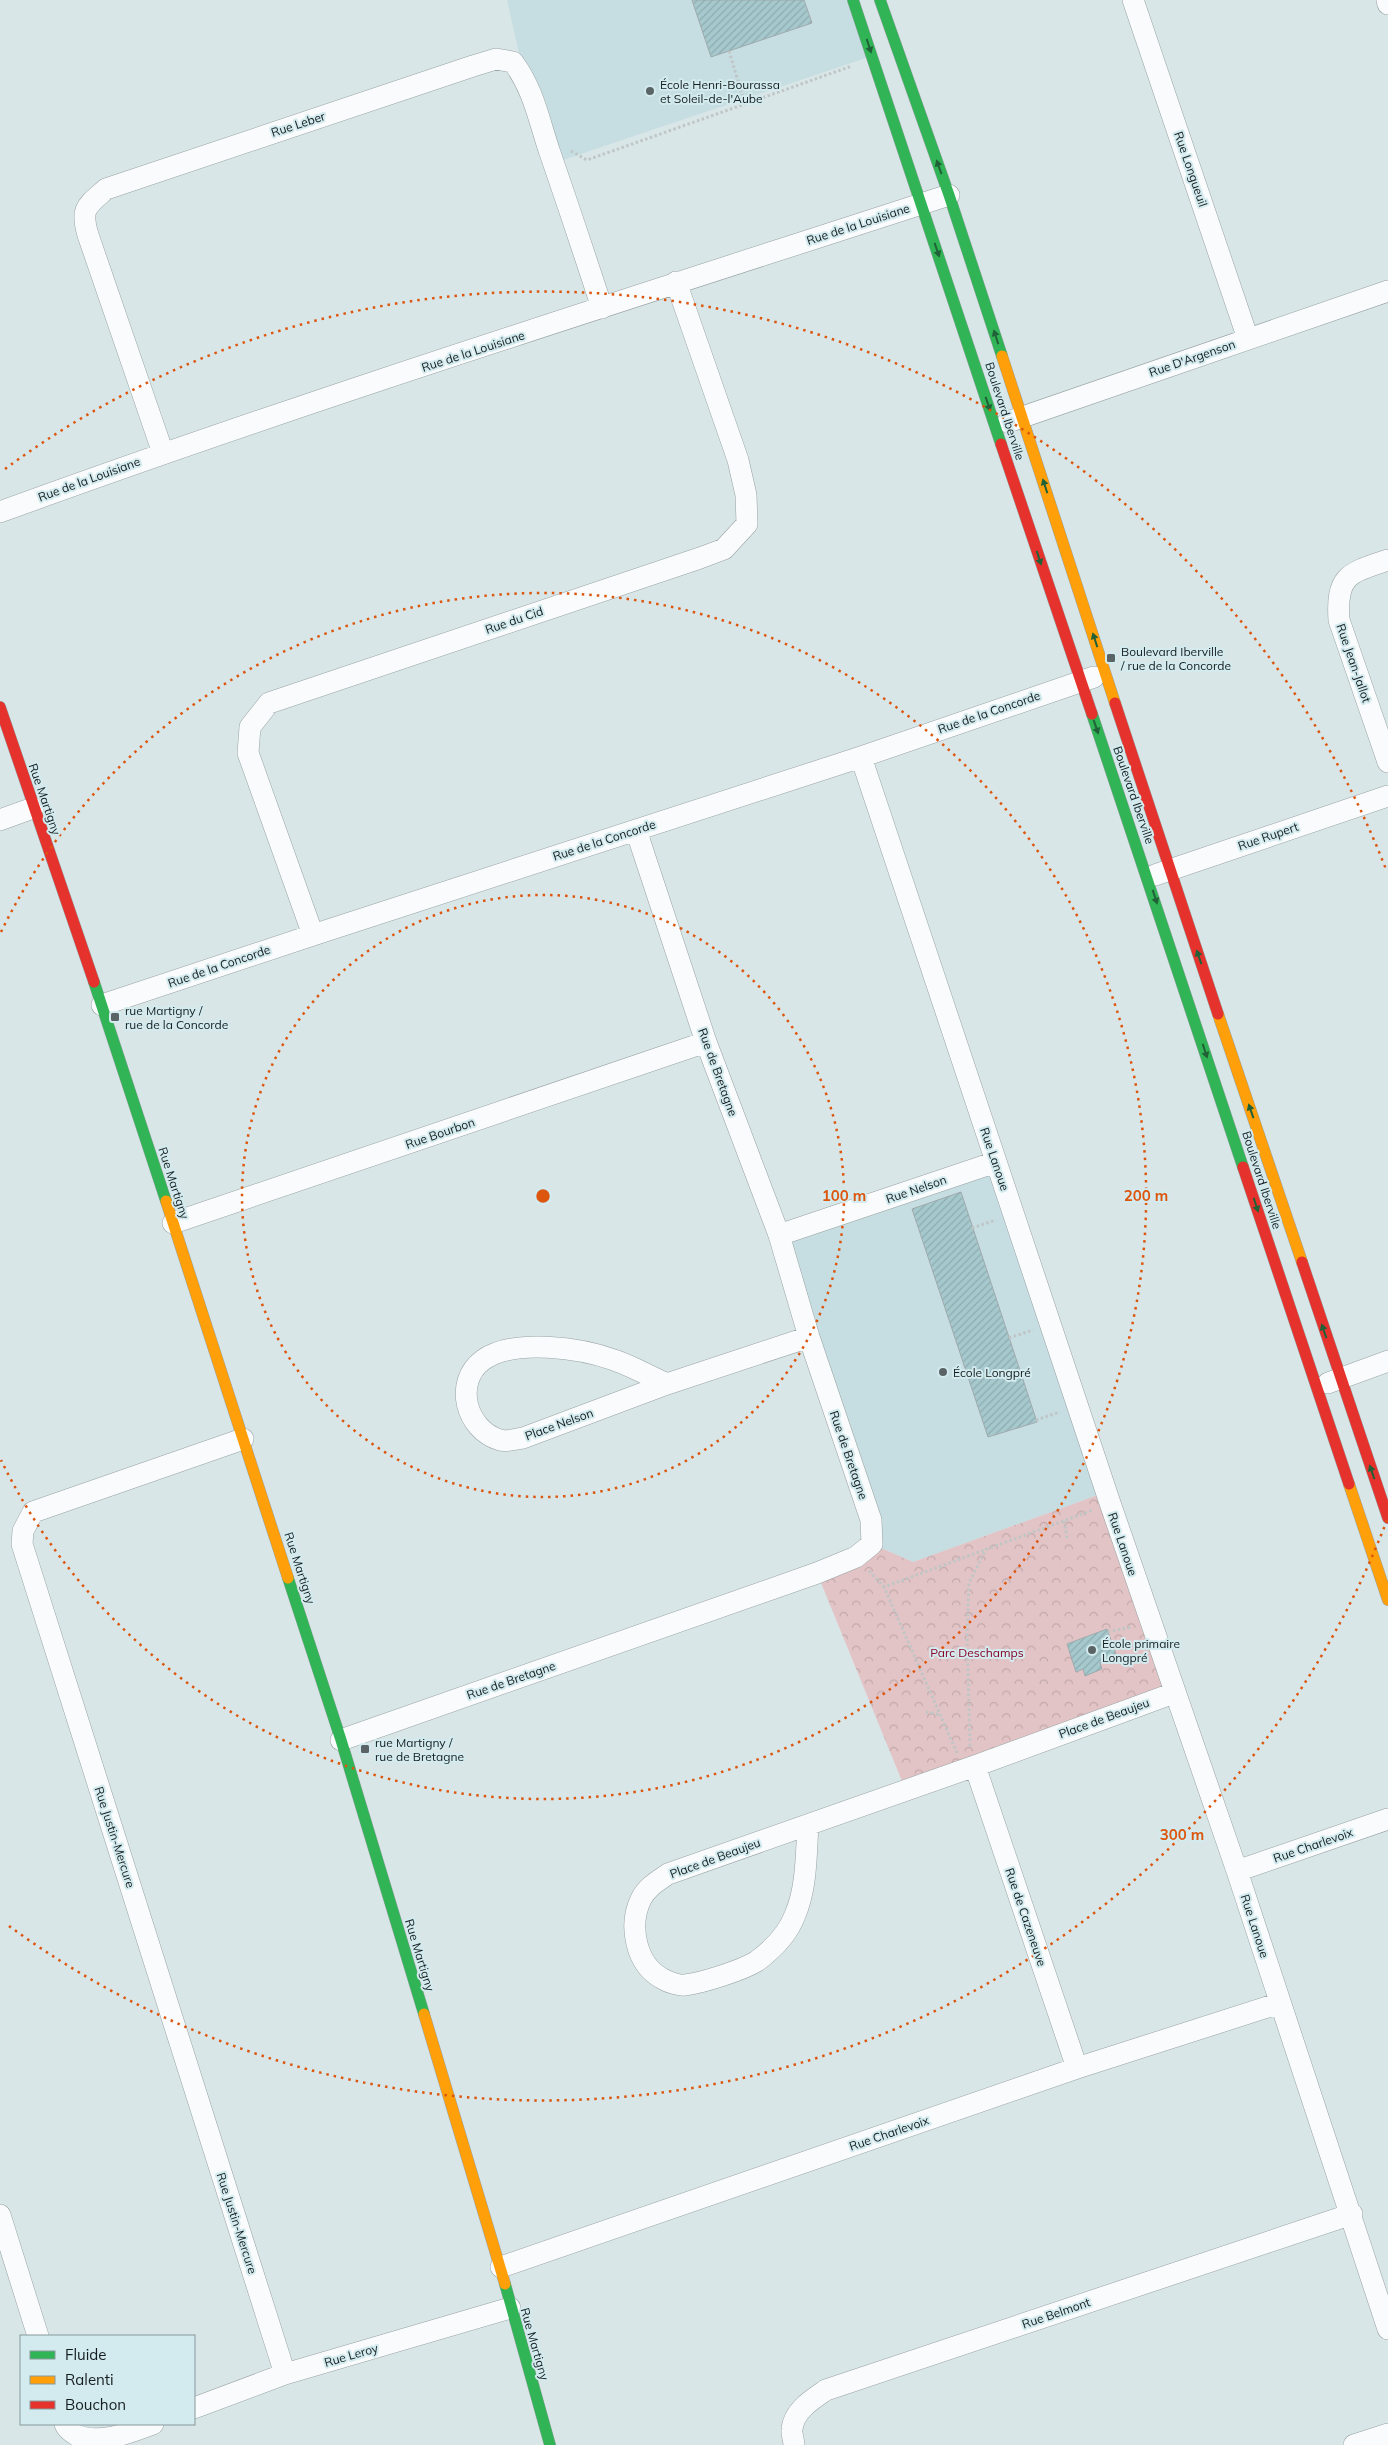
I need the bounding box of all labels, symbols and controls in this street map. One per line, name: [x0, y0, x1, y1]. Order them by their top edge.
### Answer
one-way arrow: [865, 39, 873, 54]
place label: École Henri-Bourassa et Soleil-de-l'Aube: [660, 77, 780, 106]
marker: École Henri-Bourassa et Soleil-de-l'Aube: [644, 85, 656, 97]
street label: Rue Leber: [269, 108, 328, 140]
street label: Rue Longueuil: [1171, 129, 1211, 209]
one-way arrow: [934, 159, 942, 174]
street label: Rue de la Louisiane: [805, 200, 911, 248]
one-way arrow: [933, 243, 941, 258]
street label: Rue de la Louisiane: [420, 327, 526, 375]
one-way arrow: [992, 330, 999, 345]
street label: Rue D'Argenson: [1147, 336, 1237, 380]
street label: Boulevard Iberville: [982, 360, 1028, 462]
one-way arrow: [984, 397, 992, 412]
street label: Rue de la Louisiane: [36, 454, 142, 504]
one-way arrow: [1040, 478, 1048, 493]
one-way arrow: [1036, 551, 1044, 566]
street label: Rue du Cid: [483, 603, 545, 637]
street label: Rue Jean-Jallot: [1334, 622, 1374, 704]
one-way arrow: [1091, 632, 1099, 647]
place label: Boulevard Iberville / rue de la Concorde: [1120, 644, 1231, 673]
marker: Boulevard Iberville / rue de la Concorde: [1105, 652, 1117, 664]
street label: Rue de la Concorde: [936, 687, 1042, 737]
one-way arrow: [1093, 719, 1100, 734]
street label: Boulevard Iberville: [1110, 744, 1158, 846]
street label: Rue Martigny: [26, 761, 64, 837]
street label: Rue de la Concorde: [551, 816, 657, 864]
street label: Rue Rupert: [1236, 819, 1300, 853]
one-way arrow: [1151, 889, 1159, 904]
street label: Rue de la Concorde: [166, 941, 272, 991]
one-way arrow: [1195, 949, 1202, 964]
place label: rue Martigny / rue de la Concorde: [125, 1003, 228, 1032]
marker: rue Martigny / rue de la Concorde: [109, 1011, 121, 1023]
street label: Rue de Bretagne: [695, 1026, 741, 1118]
one-way arrow: [1202, 1044, 1210, 1059]
one-way arrow: [1246, 1103, 1254, 1118]
street label: Rue Bourbon: [403, 1114, 477, 1152]
street label: Rue Lanoue: [977, 1125, 1013, 1193]
street label: Boulevard Iberville: [1239, 1129, 1285, 1231]
street label: Rue Martigny: [155, 1145, 193, 1221]
street label: Rue Nelson: [884, 1172, 948, 1206]
text: 100 m: [822, 1186, 866, 1205]
text: 200 m: [1124, 1186, 1168, 1205]
centre of rings: [534, 1187, 552, 1205]
one-way arrow: [1253, 1198, 1261, 1213]
one-way arrow: [1320, 1324, 1328, 1339]
place label: École Longpré: [953, 1365, 1031, 1380]
marker: École Longpré: [937, 1366, 949, 1378]
street label: Place Nelson: [523, 1405, 595, 1443]
street label: Rue de Bretagne: [827, 1409, 871, 1501]
one-way arrow: [1368, 1464, 1376, 1479]
street label: Rue Lanoue: [1105, 1510, 1141, 1578]
street label: Rue Martigny: [281, 1530, 319, 1606]
place label: École primaire Longpré: [1102, 1636, 1180, 1665]
marker: École primaire Longpré: [1086, 1644, 1098, 1656]
park label: Parc Deschamps: [930, 1645, 1024, 1660]
street label: Rue de Bretagne: [465, 1658, 557, 1702]
street label: Place de Beaujeu: [1057, 1695, 1151, 1741]
place label: rue Martigny / rue de Bretagne: [375, 1735, 464, 1764]
marker: rue Martigny / rue de Bretagne: [359, 1743, 371, 1755]
street label: Rue Justin-Mercure: [92, 1784, 138, 1890]
street label: Rue Charlevoix: [1271, 1824, 1355, 1866]
text: 300 m: [1160, 1825, 1204, 1844]
street label: Place de Beaujeu: [668, 1835, 762, 1881]
street label: Rue de Cazeneuve: [1002, 1866, 1050, 1968]
street label: Rue Lanoue: [1238, 1892, 1272, 1960]
street label: Rue Martigny: [402, 1917, 438, 1994]
street label: Rue Charlevoix: [847, 2112, 931, 2154]
street label: Rue Justin-Mercure: [214, 2170, 260, 2276]
street label: Rue Belmont: [1020, 2294, 1092, 2332]
street label: Rue Martigny: [517, 2306, 553, 2383]
legend: [20, 2335, 195, 2425]
street label: Rue Leroy: [322, 2340, 380, 2370]
text: Fluide: [65, 2345, 106, 2364]
text: Ralenti: [65, 2370, 114, 2389]
text: Bouchon: [65, 2395, 126, 2414]

